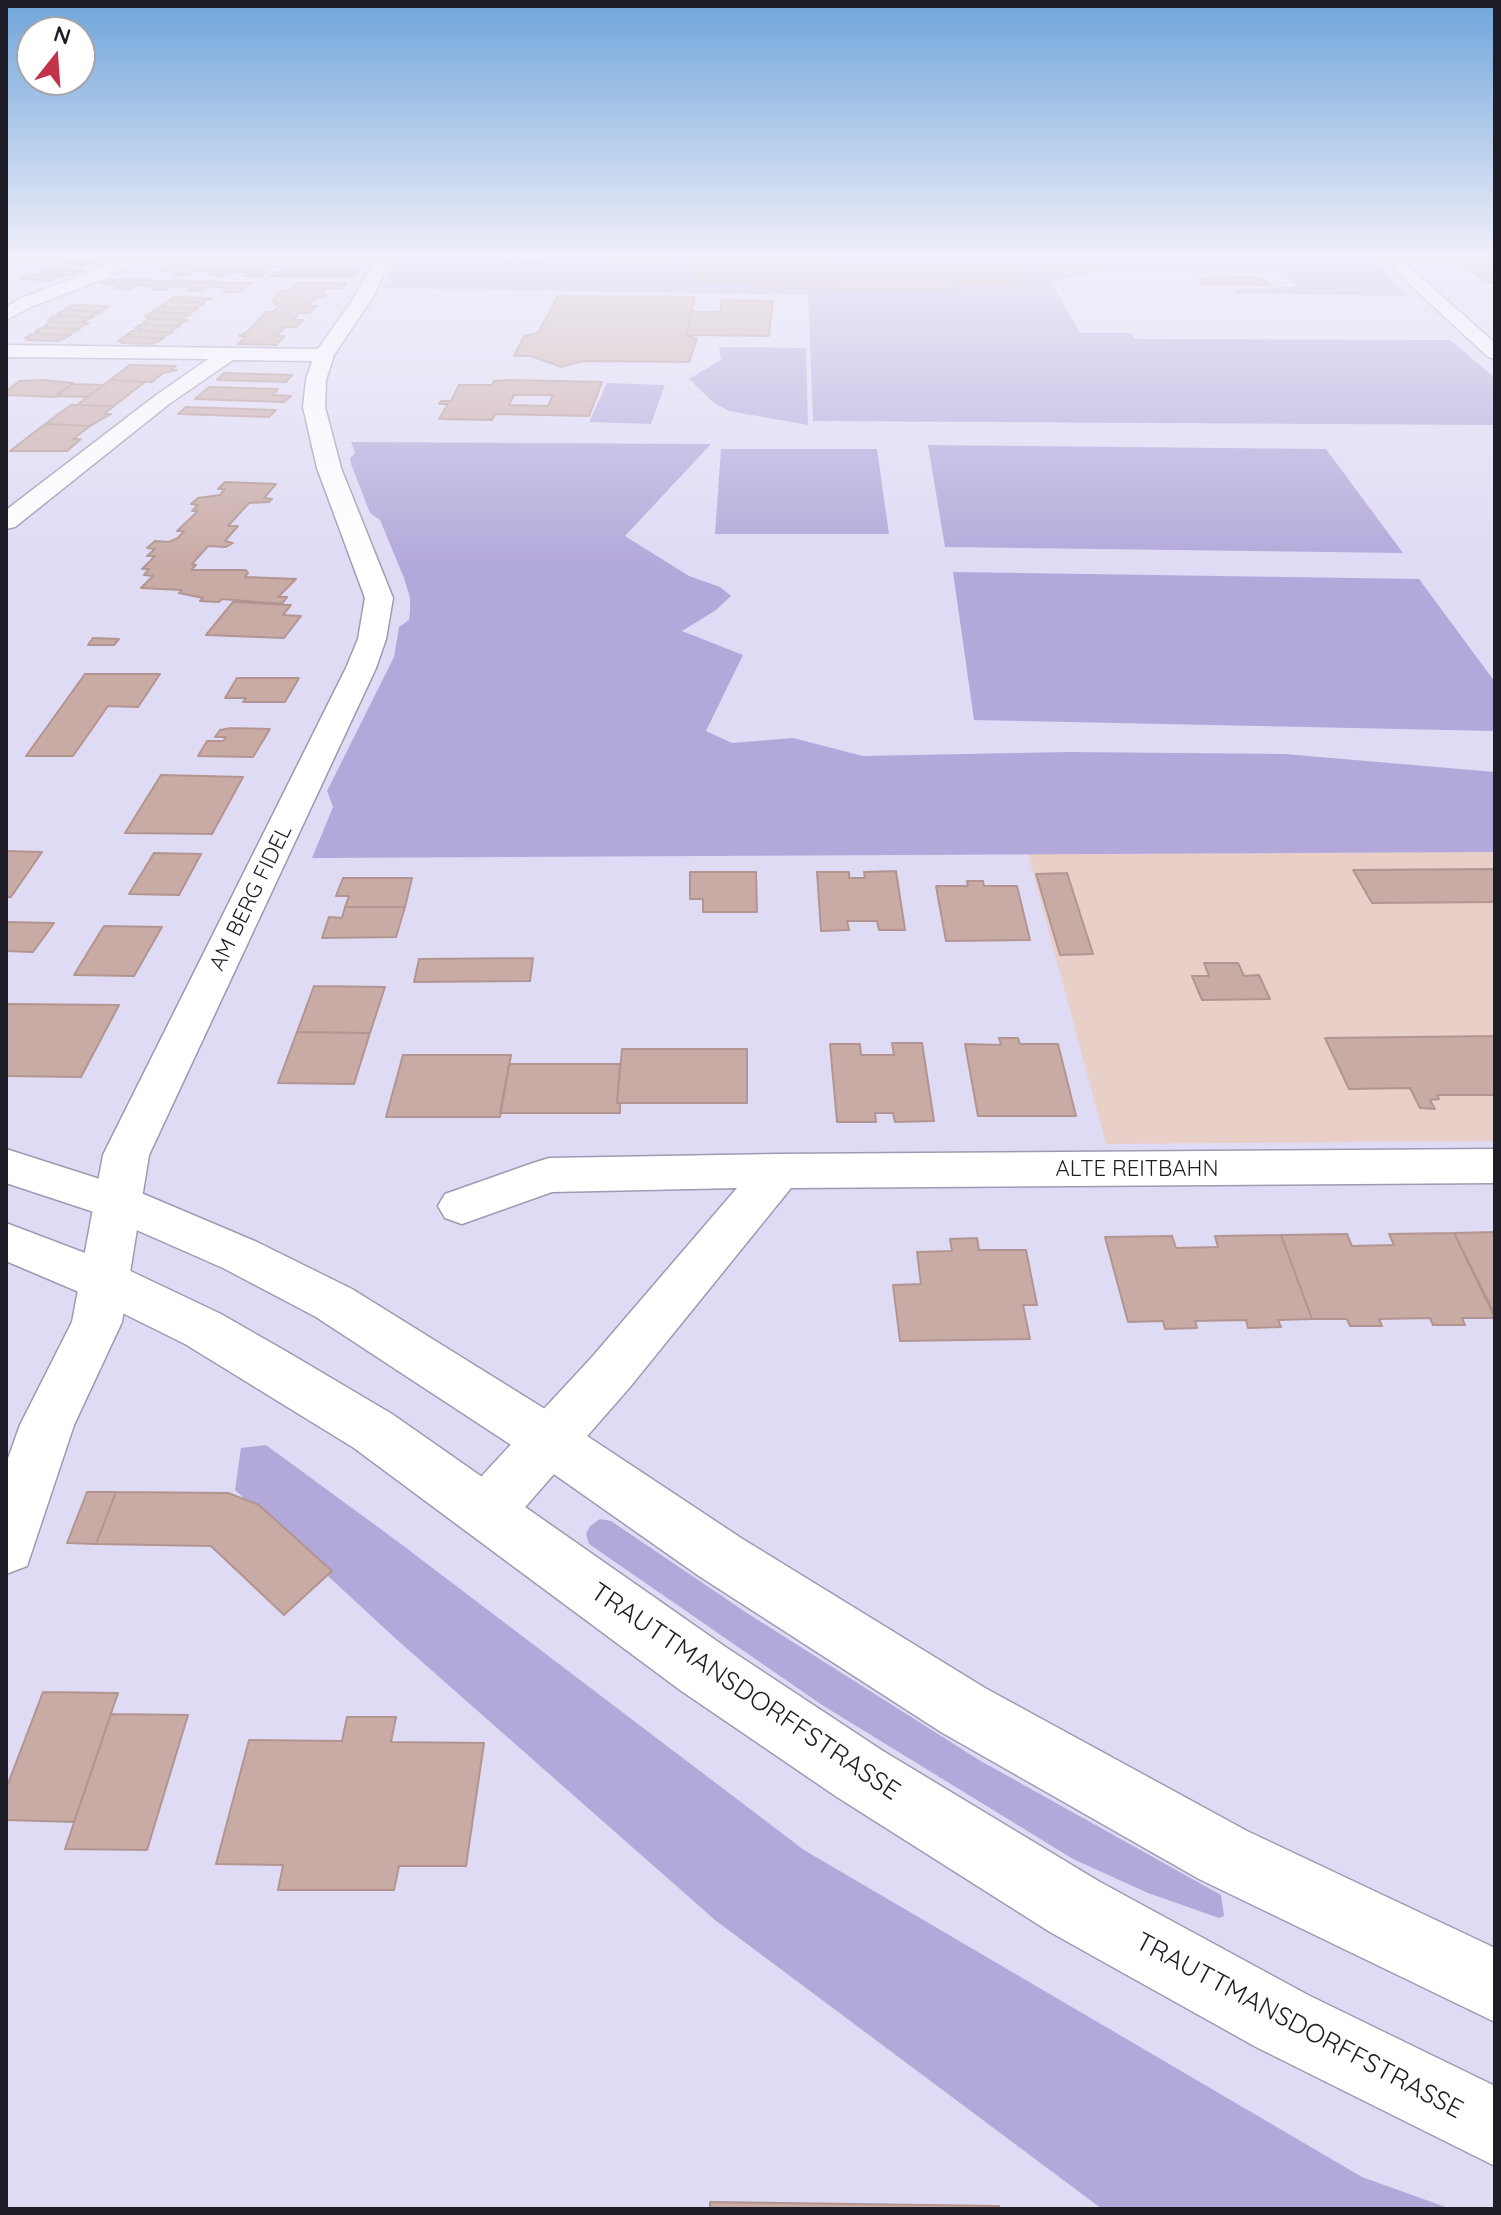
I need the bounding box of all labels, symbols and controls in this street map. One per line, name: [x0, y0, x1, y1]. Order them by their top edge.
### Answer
north arrow: [16, 16, 96, 96]
text: N: [51, 19, 74, 51]
street label: AM BERG FIDEL: [204, 821, 298, 975]
street label: ALTE REITBAHN: [1056, 1156, 1218, 1182]
street label: TRAUTTMANSDORFFSTRASSE: [584, 1577, 906, 1807]
street label: TRAUTTMANSDORFFSTRASSE: [1130, 1926, 1468, 2126]

